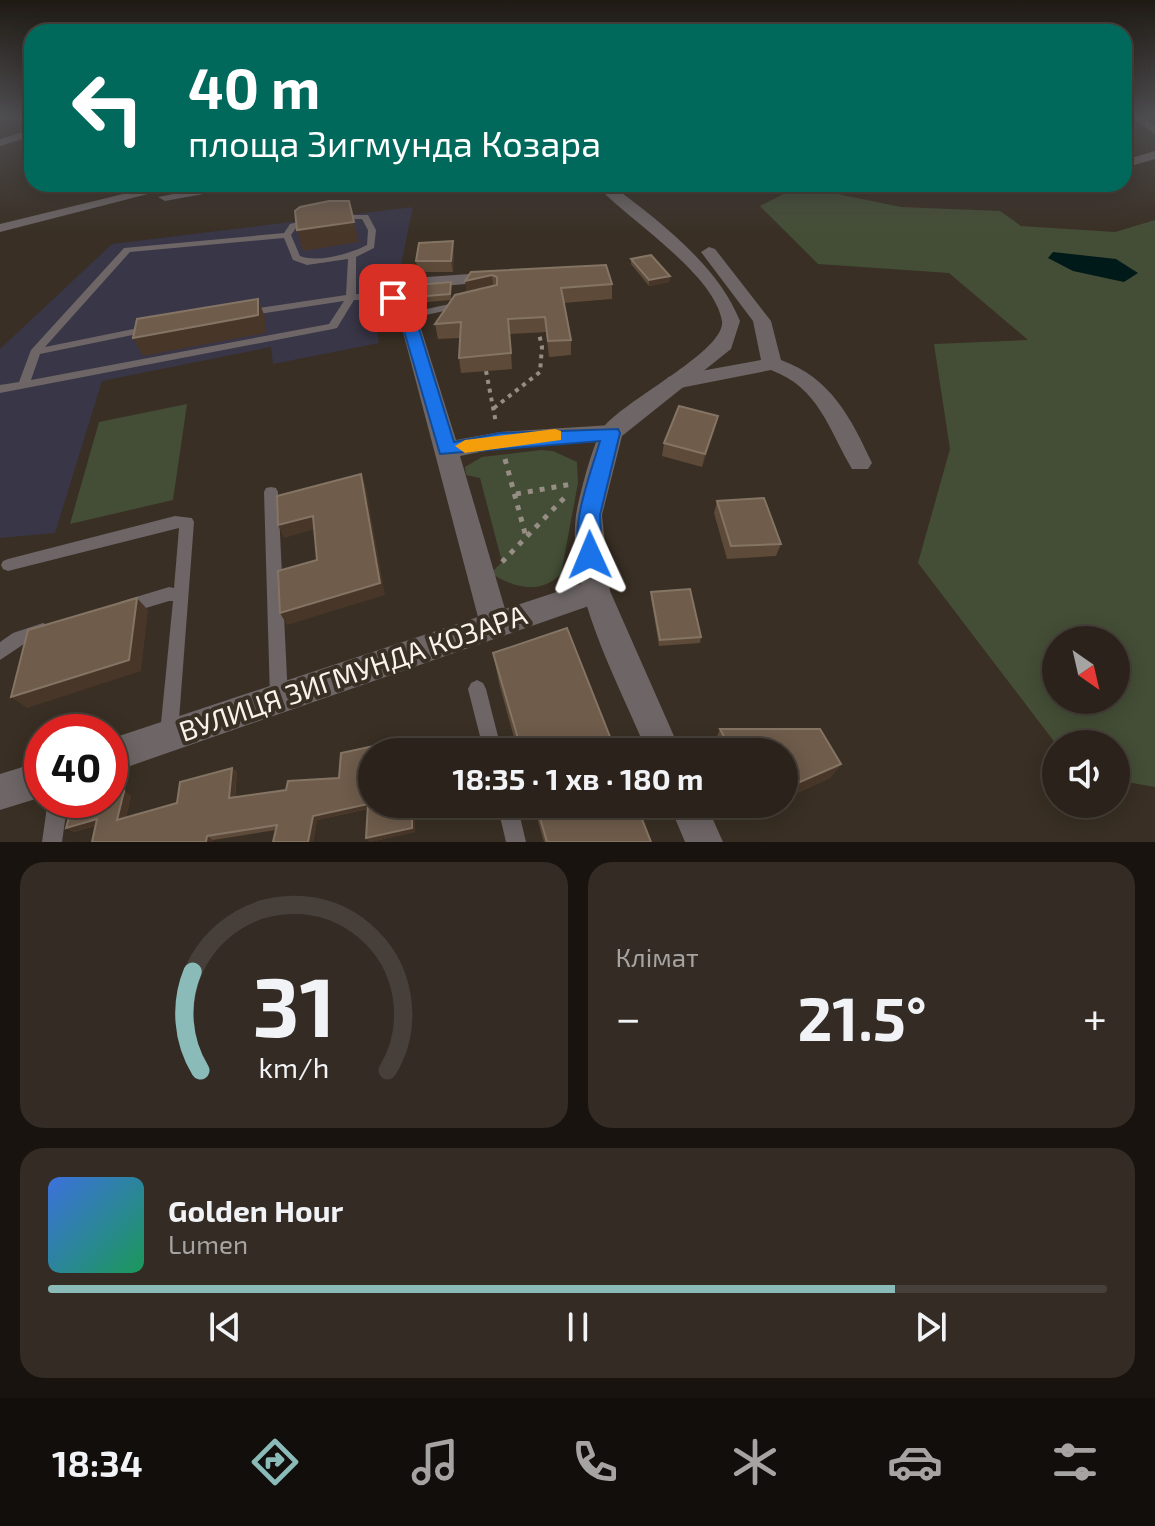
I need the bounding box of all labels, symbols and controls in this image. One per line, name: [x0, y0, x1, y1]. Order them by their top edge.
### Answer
text: 40 m: [188, 53, 320, 120]
icon: left: [56, 56, 160, 160]
text: площа Зигмунда Козара: [188, 121, 601, 164]
pin: [359, 264, 427, 332]
icon: arrive: [371, 276, 415, 320]
position arrow: [548, 513, 632, 597]
street label: ВУЛИЦЯ ЗИГМУНДА КОЗАРА: [174, 596, 531, 748]
north arrow: [1042, 626, 1130, 714]
map controls: [1042, 626, 1130, 818]
speed limit sign: 40: [24, 714, 128, 818]
button: sound: [1042, 730, 1130, 818]
text: 18:35 · 1 хв · 180 m: [452, 760, 704, 796]
text: Клімат: [616, 941, 699, 972]
text: 31: [252, 954, 335, 1054]
text: 21.5°: [797, 981, 927, 1053]
text: −: [616, 990, 641, 1043]
text: +: [1083, 990, 1107, 1043]
text: km/h: [258, 1049, 329, 1084]
text: Golden Hour: [168, 1192, 343, 1228]
text: Lumen: [168, 1228, 248, 1259]
icon: previous: [203, 1305, 247, 1349]
icon: pause: [556, 1305, 600, 1349]
icon: next: [909, 1305, 953, 1349]
icon: directions: [247, 1434, 303, 1490]
icon: music: [407, 1434, 463, 1490]
icon: phone: [567, 1434, 623, 1490]
icon: climate: [727, 1434, 783, 1490]
icon: car: [887, 1434, 943, 1490]
icon: filters: [1047, 1434, 1103, 1490]
text: 18:34: [52, 1441, 143, 1484]

